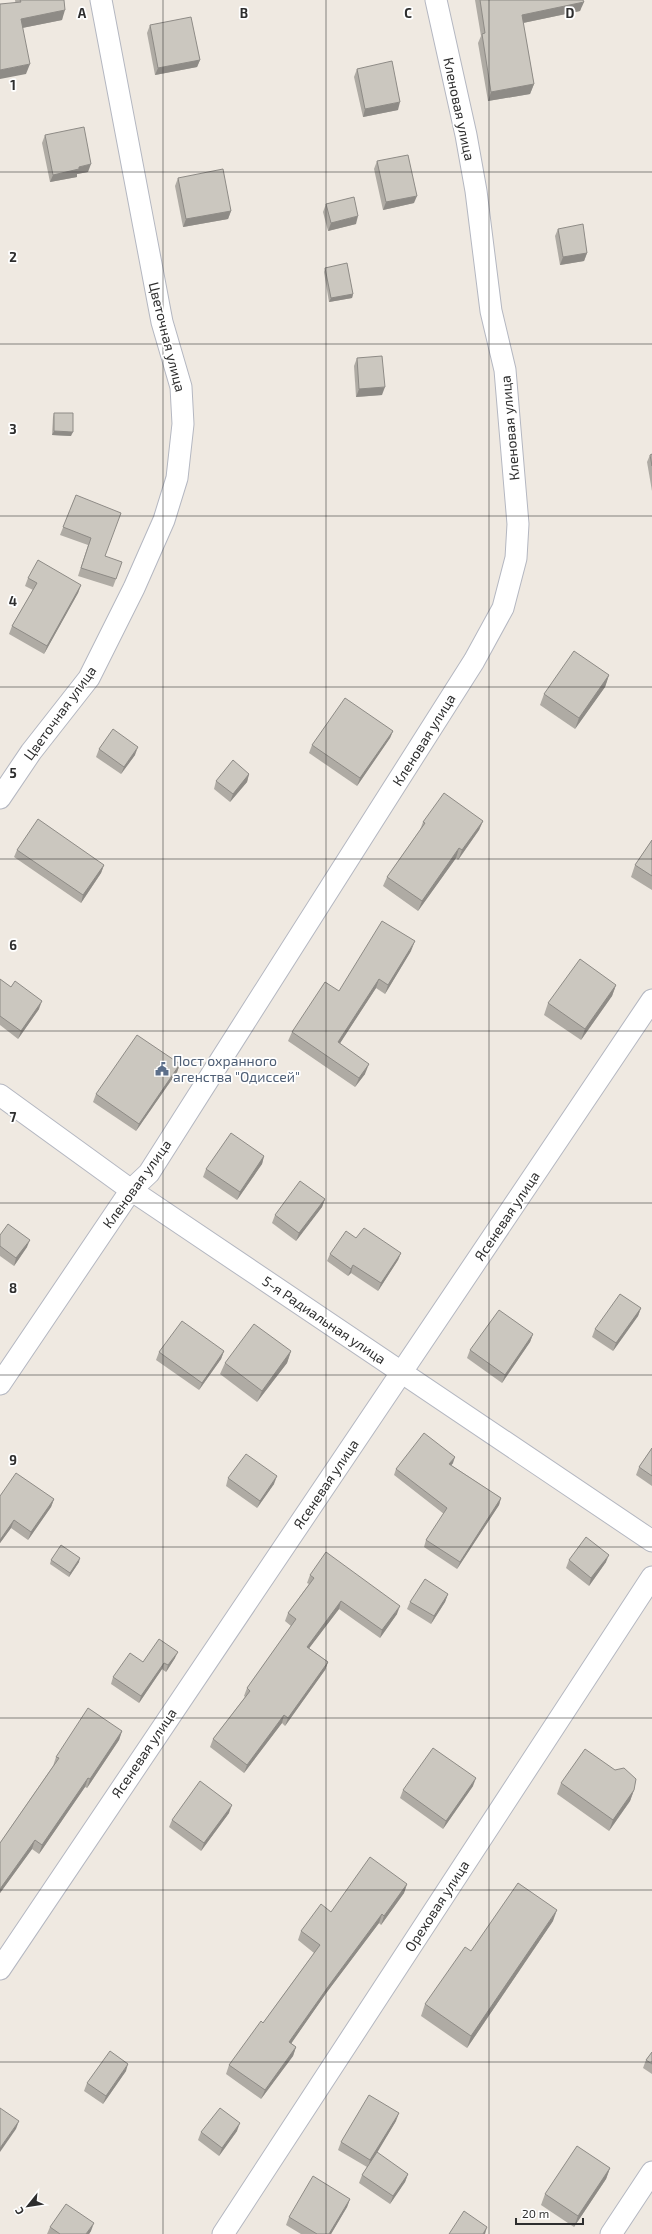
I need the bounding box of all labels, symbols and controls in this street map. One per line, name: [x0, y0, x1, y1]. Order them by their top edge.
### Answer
text: A: [78, 5, 87, 21]
text: B: [240, 5, 248, 21]
text: C: [404, 5, 412, 21]
text: D: [566, 5, 575, 21]
street label: Кленовая улица: [440, 56, 479, 162]
text: 1: [10, 77, 16, 93]
text: 2: [9, 249, 17, 265]
street label: Цветочная улица: [146, 280, 189, 394]
street label: Кленовая улица: [496, 375, 523, 481]
text: 3: [9, 421, 17, 437]
text: 4: [9, 593, 17, 609]
street label: Цветочная улица: [20, 662, 100, 763]
street label: Кленовая улица: [388, 691, 459, 789]
text: 5: [9, 765, 17, 781]
text: 6: [9, 937, 17, 953]
place label: Пост охранного агенства "Одисcей": [173, 1052, 300, 1085]
public building icon: Пост охранного агенства "Одисcей": [154, 1061, 170, 1077]
text: 7: [10, 1109, 17, 1125]
street label: Кленовая улица: [99, 1136, 174, 1231]
street label: Ясеневая улица: [470, 1168, 543, 1264]
street label: 5-я Радиальная улица: [259, 1272, 389, 1367]
text: 8: [9, 1280, 17, 1296]
street label: Ясеневая улица: [289, 1436, 362, 1532]
text: 9: [9, 1452, 17, 1468]
street label: Ясеневая улица: [107, 1705, 180, 1801]
street label: Ореховая улица: [401, 1857, 472, 1955]
north arrow: [8, 2186, 48, 2226]
scale bar: [516, 2200, 583, 2226]
text: С: [11, 2205, 26, 2217]
text: 20 m: [522, 2206, 549, 2220]

